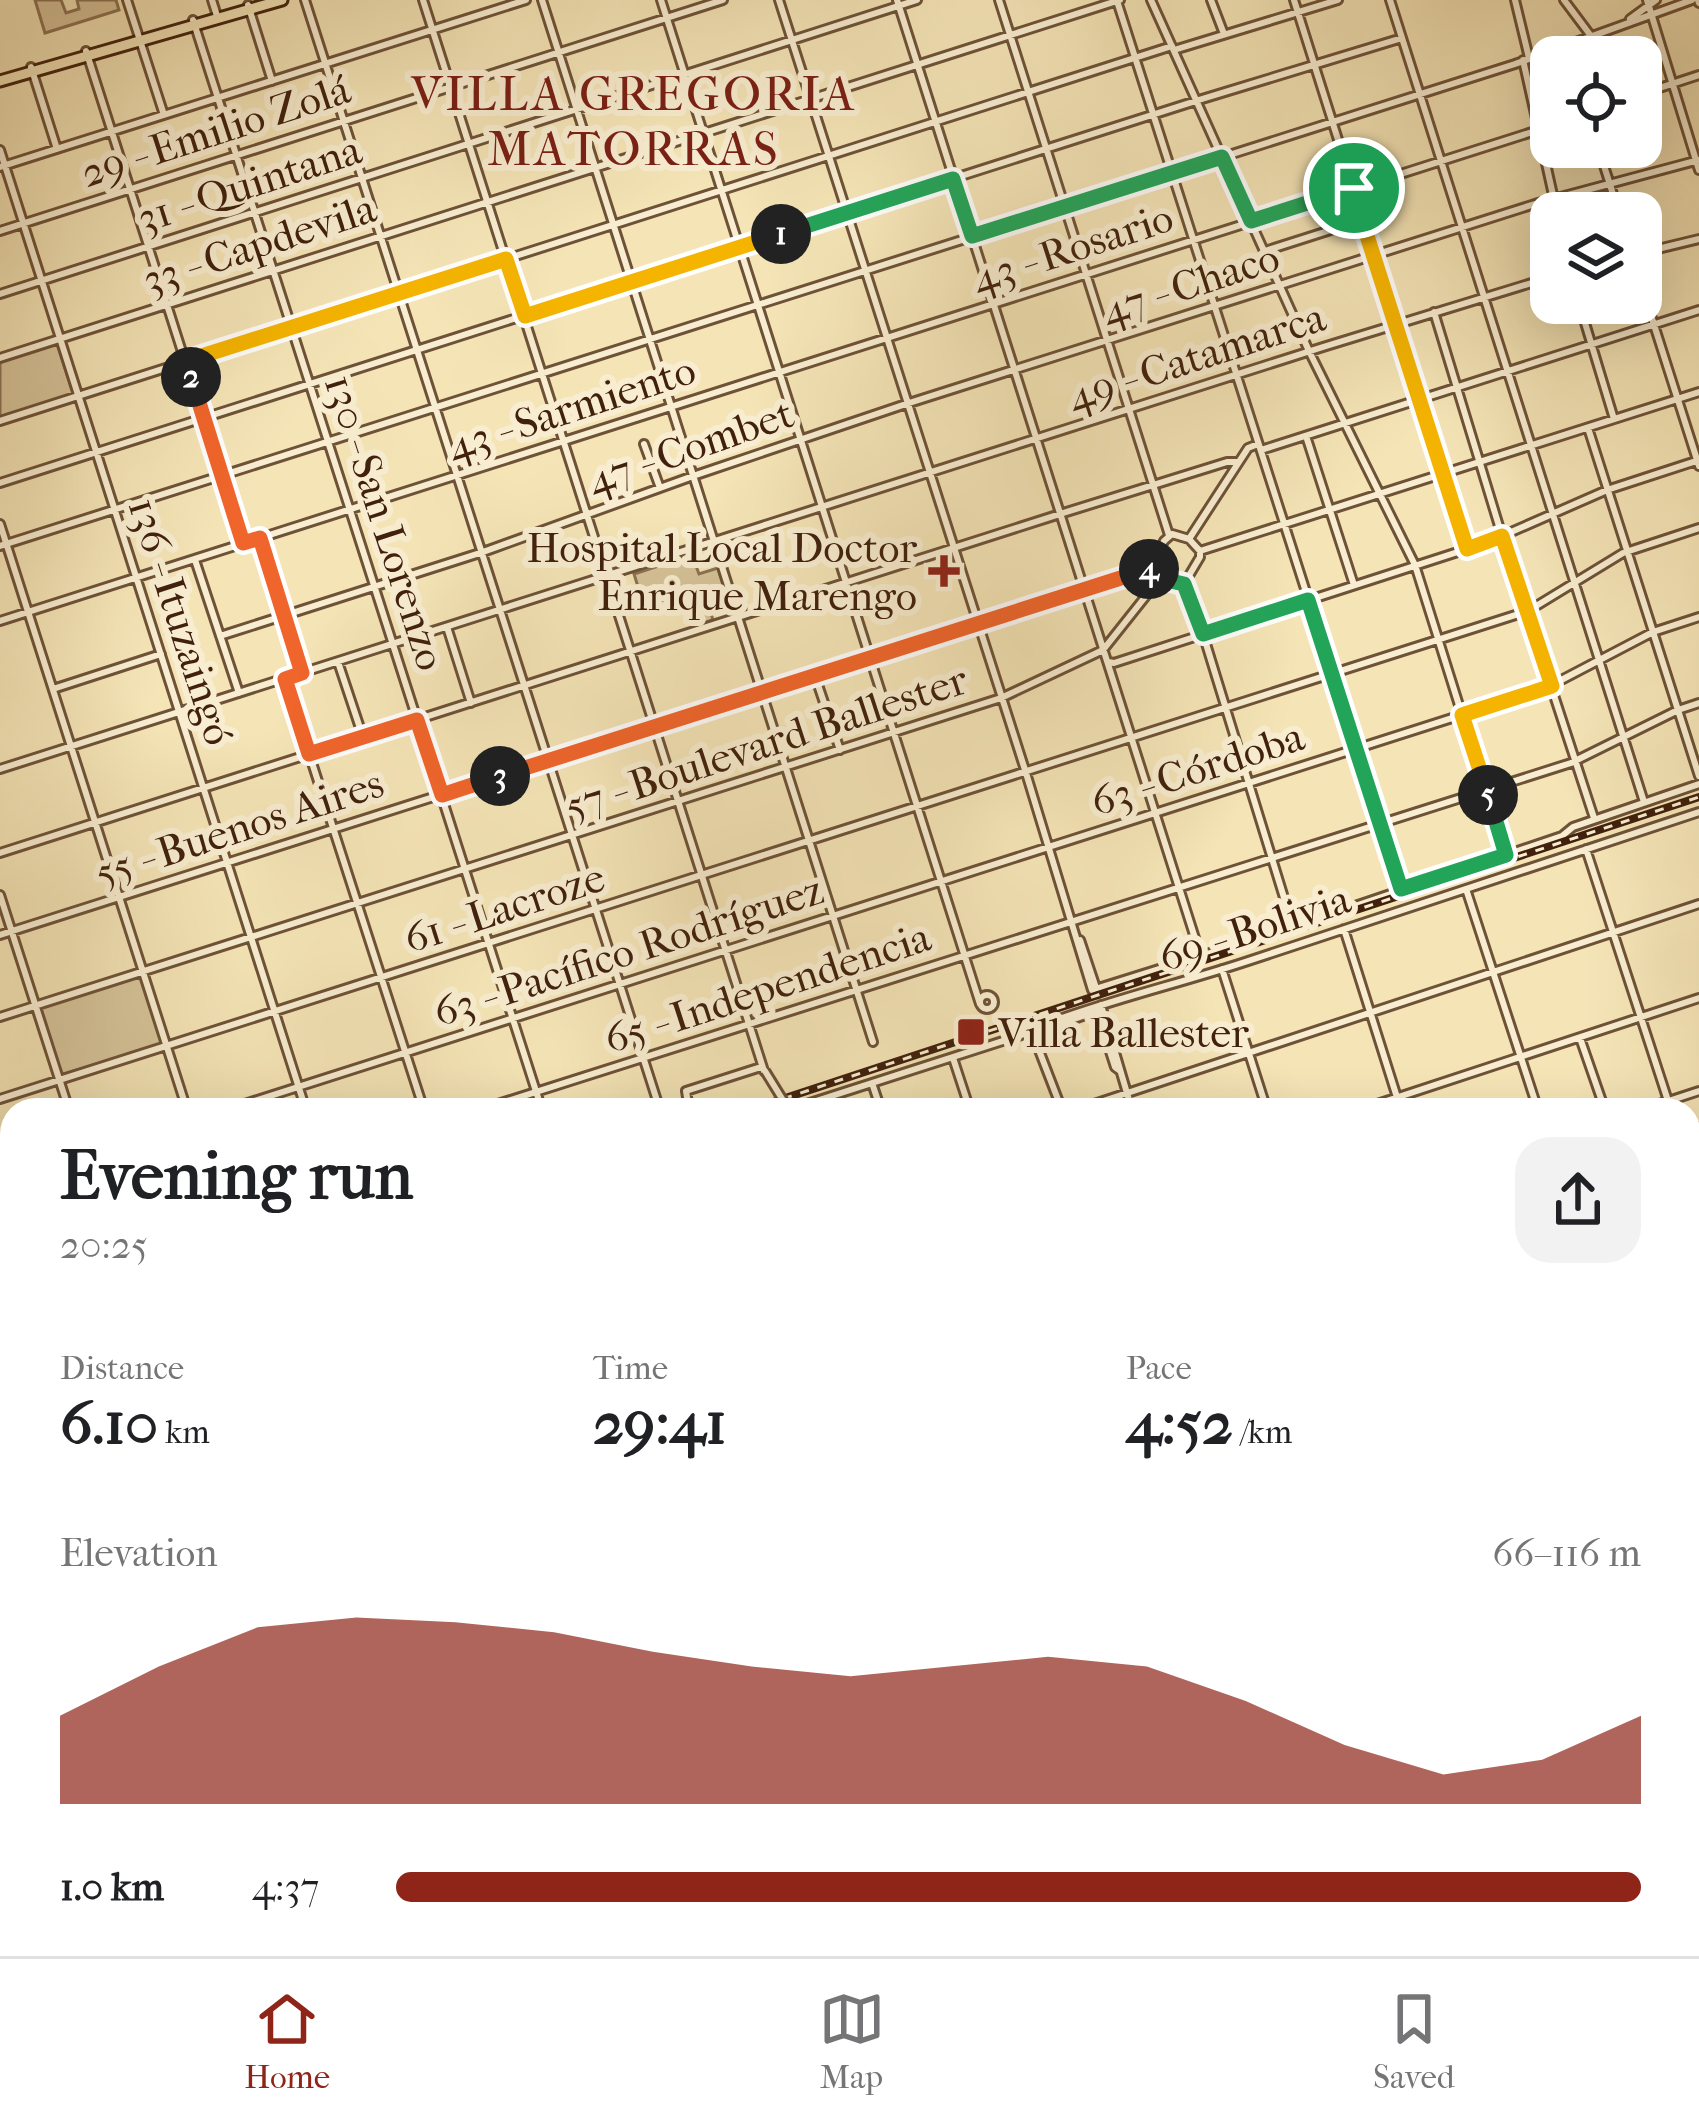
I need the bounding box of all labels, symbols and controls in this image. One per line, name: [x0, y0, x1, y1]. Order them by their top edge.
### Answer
map controls: [1530, 36, 1662, 324]
button: locate: [1530, 36, 1662, 168]
street label: 29 - Emilio Zolá: [75, 65, 357, 198]
district label: VILLA GREGORIA MATORRAS: [410, 66, 857, 177]
street label: 31 - Quintana: [132, 125, 368, 244]
pin: [1303, 137, 1405, 239]
icon: arrive: [1321, 155, 1387, 221]
street label: 33 - Capdevila: [137, 184, 382, 305]
button: layers: [1530, 192, 1662, 324]
street label: 43 - Rosario: [966, 193, 1179, 304]
pin: 1: [751, 204, 811, 264]
text: 1: [775, 214, 787, 253]
street label: 47 - Chaco: [1095, 233, 1285, 336]
street label: 49 - Catamarca: [1062, 293, 1332, 422]
street label: 43 - Sarmiento: [441, 345, 702, 472]
pin: 2: [161, 347, 221, 407]
text: 2: [183, 357, 199, 396]
street label: 130 - San Lorenzo: [314, 368, 455, 676]
street label: 47 - Combet: [581, 389, 800, 506]
street label: 136 - Ituzaingó: [118, 492, 244, 751]
place label: Hospital Local Doctor Enrique Marengo: [527, 524, 917, 621]
pin: 4: [1119, 539, 1179, 599]
text: 4: [1139, 549, 1159, 588]
marker: Hospital Local Doctor Enrique Marengo: [928, 555, 960, 587]
street label: 57 - Boulevard Ballester: [559, 655, 974, 832]
street label: 63 - Córdoba: [1085, 712, 1311, 827]
pin: 3: [470, 746, 530, 806]
text: 3: [493, 756, 507, 795]
street label: 55 - Buenos Aires: [89, 759, 390, 898]
pin: 5: [1458, 765, 1518, 825]
text: 5: [1481, 775, 1495, 814]
street label: 61 - Lacroze: [398, 853, 611, 964]
street label: 63 - Pacífico Rodríguez: [428, 865, 829, 1038]
street label: 69 - Bolivia: [1153, 874, 1357, 982]
street label: 65 - Independencia: [598, 912, 937, 1064]
place label: Villa Ballester: [997, 1009, 1249, 1058]
marker: Villa Ballester: [955, 1016, 987, 1048]
button: share: [1515, 1137, 1641, 1263]
text: Evening run: [60, 1138, 413, 1215]
text: 20:25: [60, 1222, 148, 1268]
text: Distance: [60, 1349, 184, 1388]
text: Time: [593, 1349, 668, 1388]
text: Pace: [1126, 1349, 1192, 1388]
text: 6.10: [60, 1388, 158, 1459]
text: 29:41: [593, 1388, 727, 1459]
text: 4:52: [1126, 1388, 1233, 1459]
text: km: [158, 1413, 210, 1452]
text: /km: [1233, 1413, 1292, 1452]
text: Elevation: [60, 1530, 218, 1576]
text: 66–116 m: [1492, 1530, 1641, 1576]
text: 1.0 km: [60, 1864, 164, 1910]
text: 4:37: [252, 1864, 319, 1910]
tab: Home: [244, 1986, 330, 2097]
tab: Map: [819, 1986, 885, 2097]
tab: Saved: [1373, 1986, 1455, 2097]

